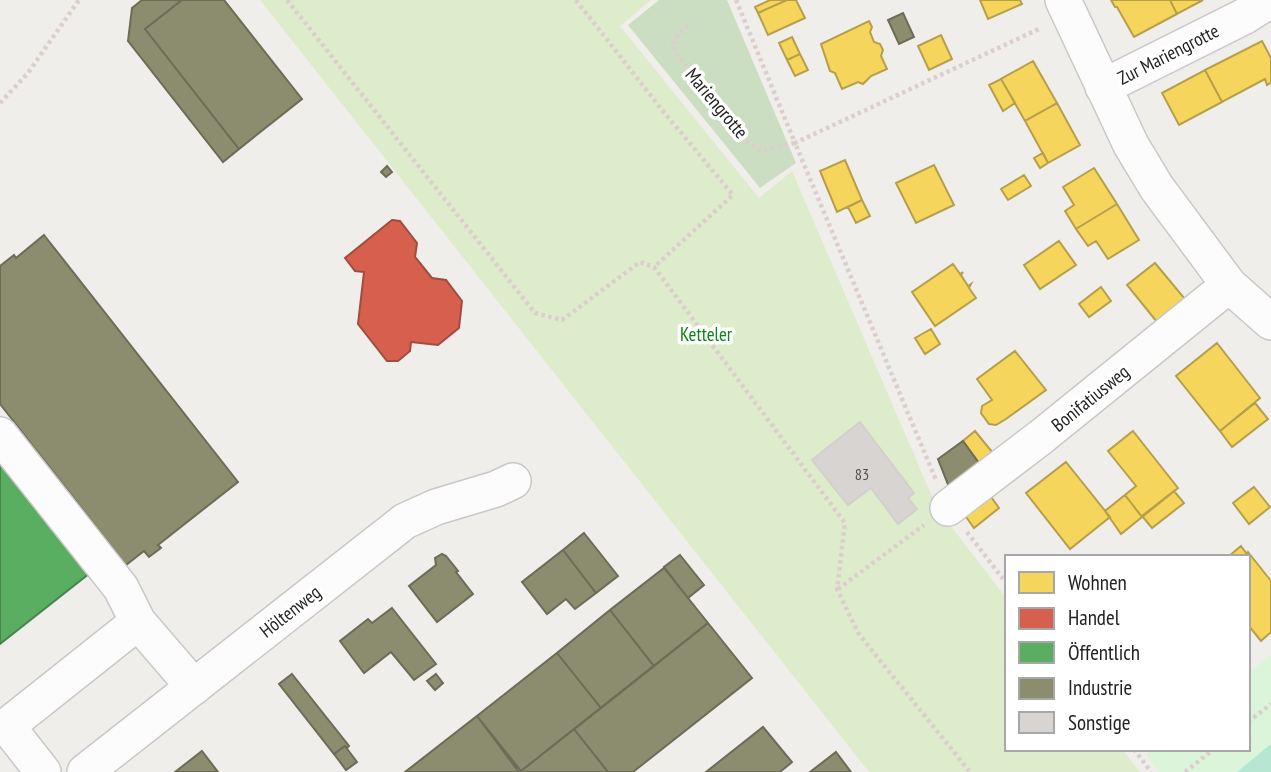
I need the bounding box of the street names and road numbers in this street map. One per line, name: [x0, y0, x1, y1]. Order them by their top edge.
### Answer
street label: Zur Mariengrotte: [1113, 18, 1223, 90]
street label: Mariengrotte: [680, 63, 754, 143]
street label: Bonifatiusweg: [1046, 359, 1134, 437]
street label: Höltenweg: [255, 580, 325, 642]

